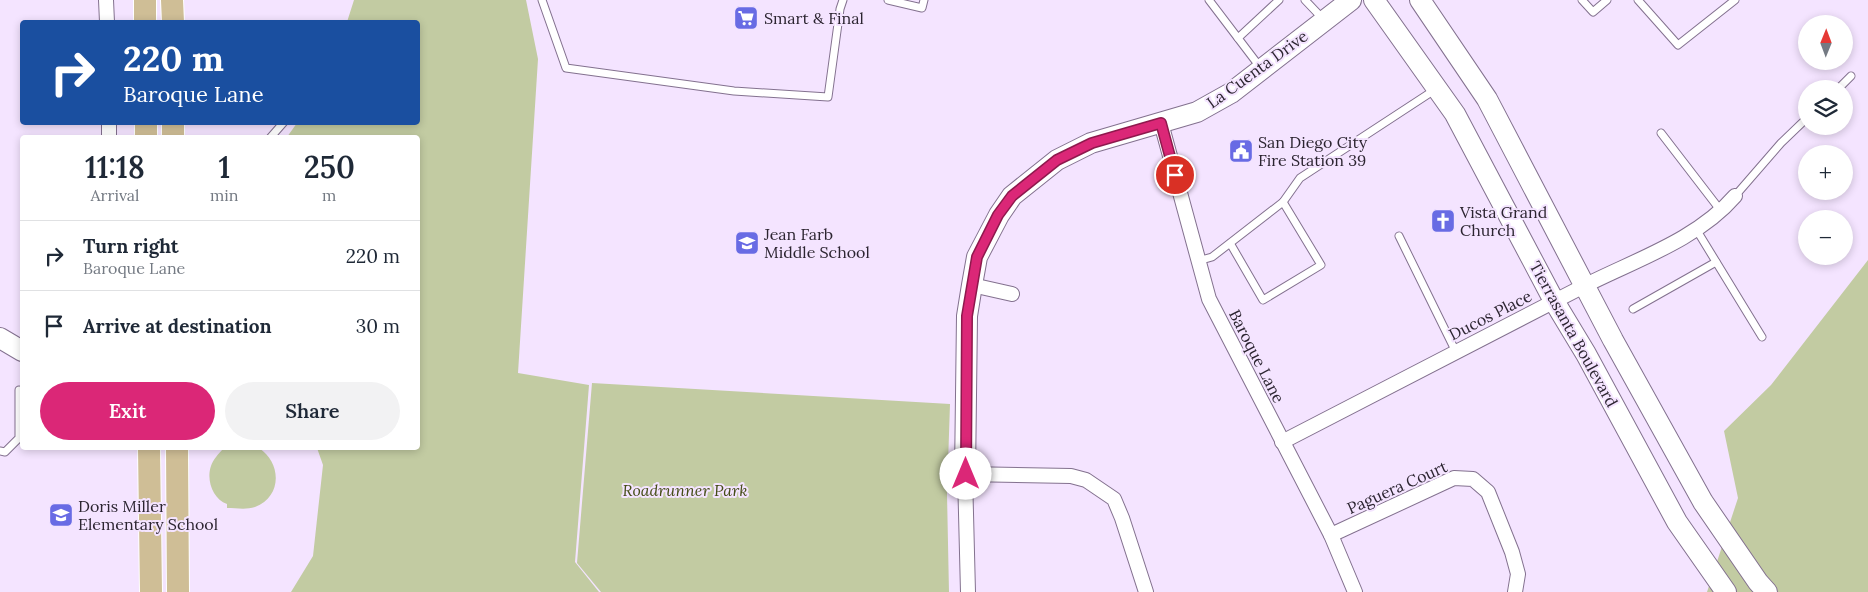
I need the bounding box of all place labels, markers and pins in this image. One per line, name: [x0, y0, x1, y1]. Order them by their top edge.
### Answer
supermarket icon: Smart & Final: [733, 5, 759, 31]
place label: Smart & Final: [764, 8, 864, 28]
place label: San Diego City Fire Station 39: [1258, 132, 1368, 170]
public building icon: San Diego City Fire Station 39: [1228, 138, 1254, 164]
pin: [1154, 154, 1196, 196]
place label: Vista Grand Church: [1459, 202, 1548, 240]
church icon: Vista Grand Church: [1430, 208, 1456, 234]
place label: Jean Farb Middle School: [763, 224, 870, 262]
school or university icon: Jean Farb Middle School: [734, 230, 760, 256]
place label: Doris Miller Elementary School: [78, 496, 218, 534]
school or university icon: Doris Miller Elementary School: [48, 502, 74, 528]

